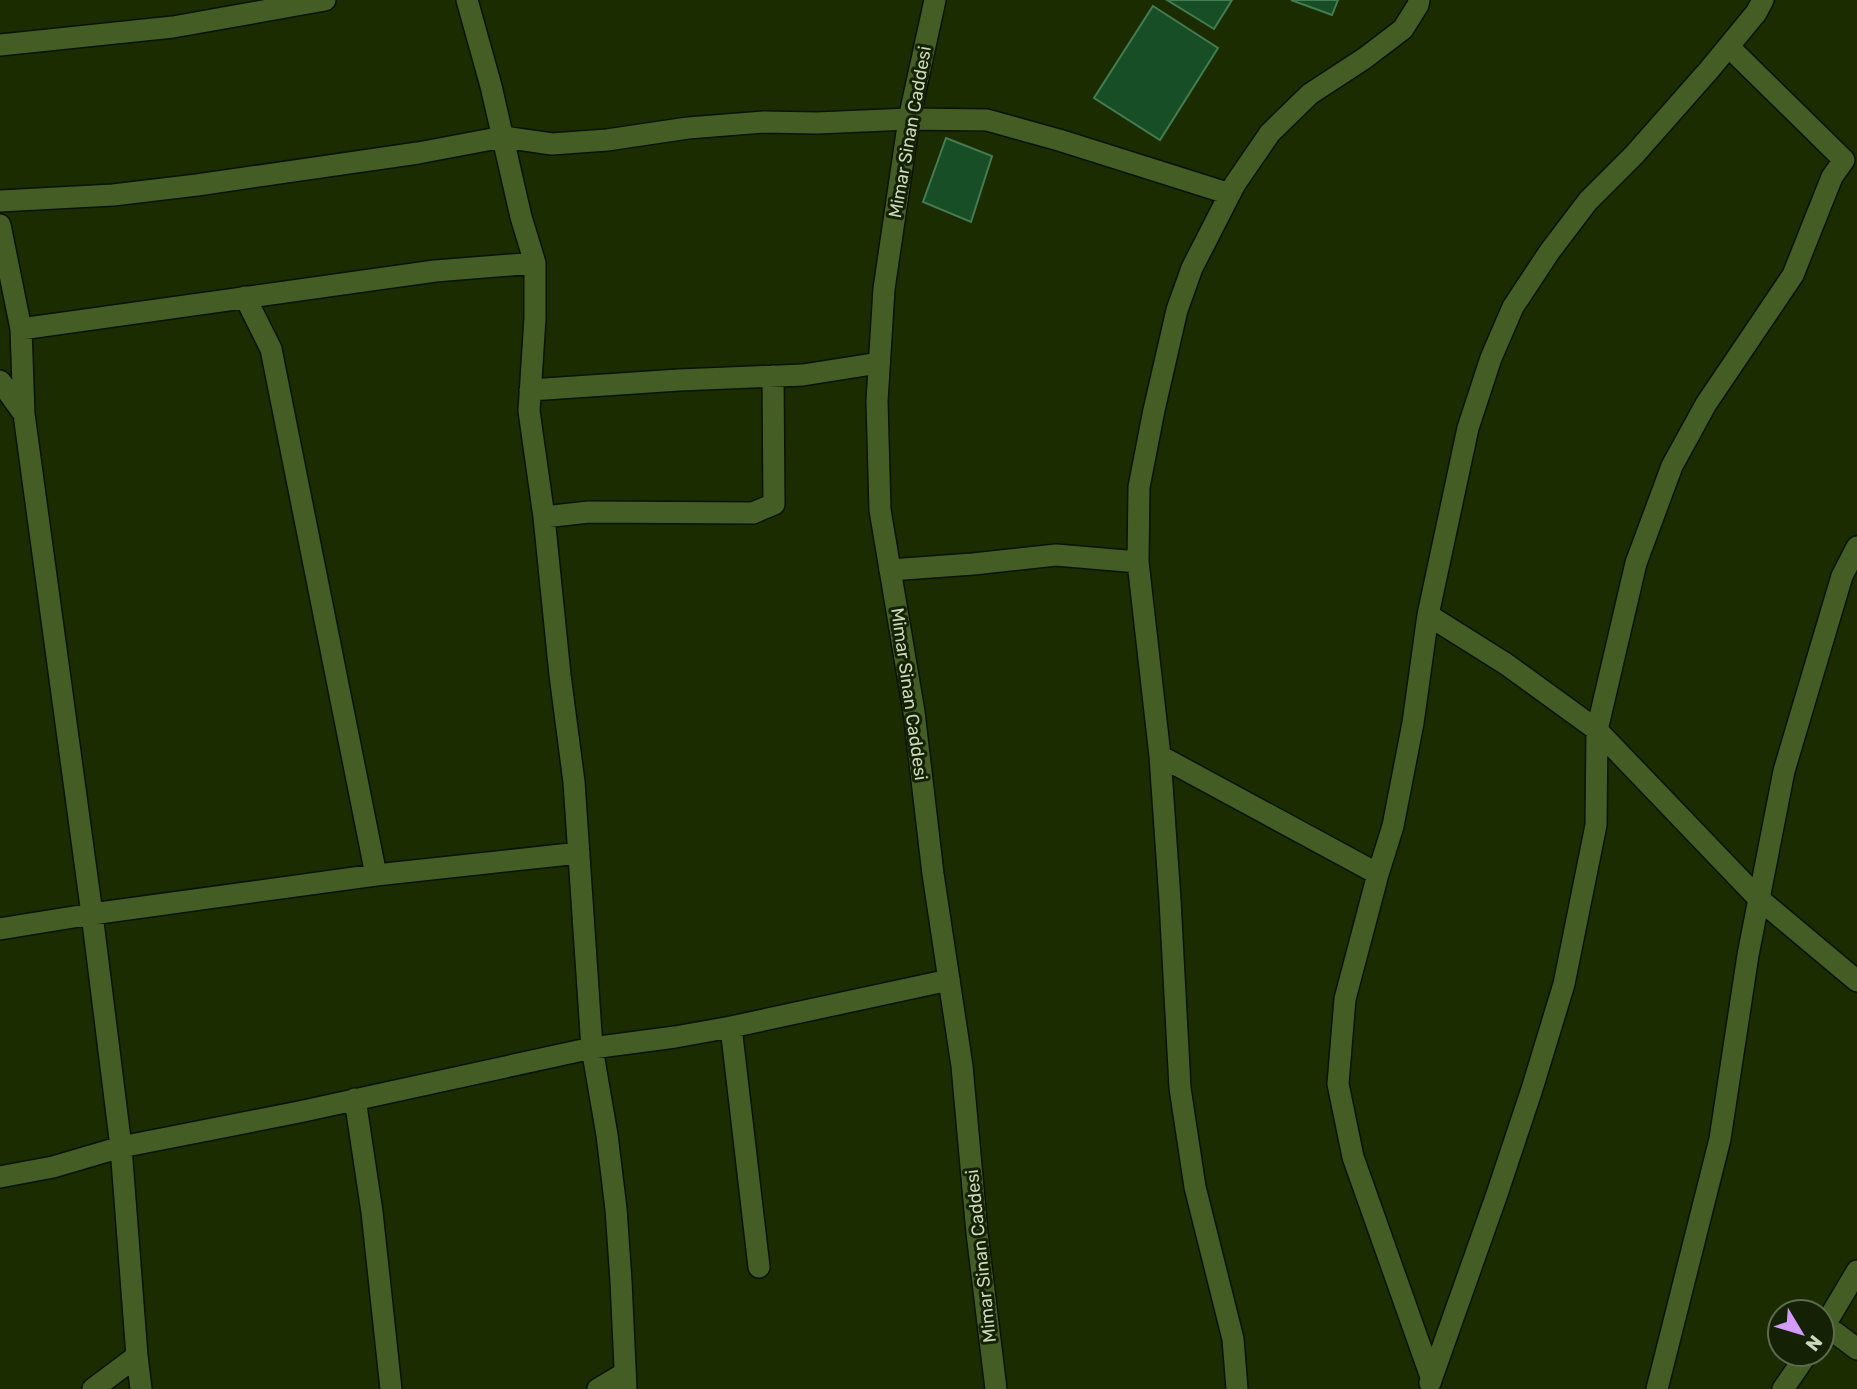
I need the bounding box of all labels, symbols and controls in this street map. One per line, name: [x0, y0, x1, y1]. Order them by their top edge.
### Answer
street label: Mimar Sinan Caddesi: [884, 44, 936, 220]
street label: Mimar Sinan Caddesi: [886, 606, 932, 782]
street label: Mimar Sinan Caddesi: [961, 1168, 1001, 1344]
north arrow: [1766, 1298, 1836, 1368]
text: N: [1801, 1331, 1827, 1356]

